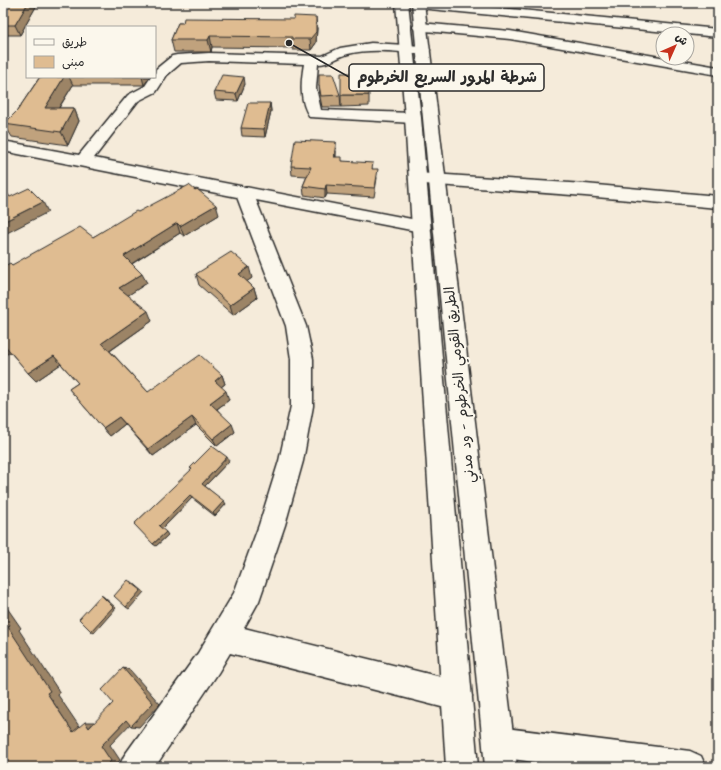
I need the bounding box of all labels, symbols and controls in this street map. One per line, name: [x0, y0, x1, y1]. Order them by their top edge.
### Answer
legend: [26, 26, 156, 78]
north arrow: [655, 26, 695, 66]
text: ش: [671, 29, 692, 50]
text: طريق: [62, 33, 87, 52]
text: مبنى: [62, 53, 85, 72]
callout: شرطة المرور السريع الخرطوم: [349, 64, 544, 91]
text: شرطة المرور السريع الخرطوم: [357, 66, 537, 90]
street label: الطريق القومي الخرطوم - ود مدني: [439, 285, 482, 484]

